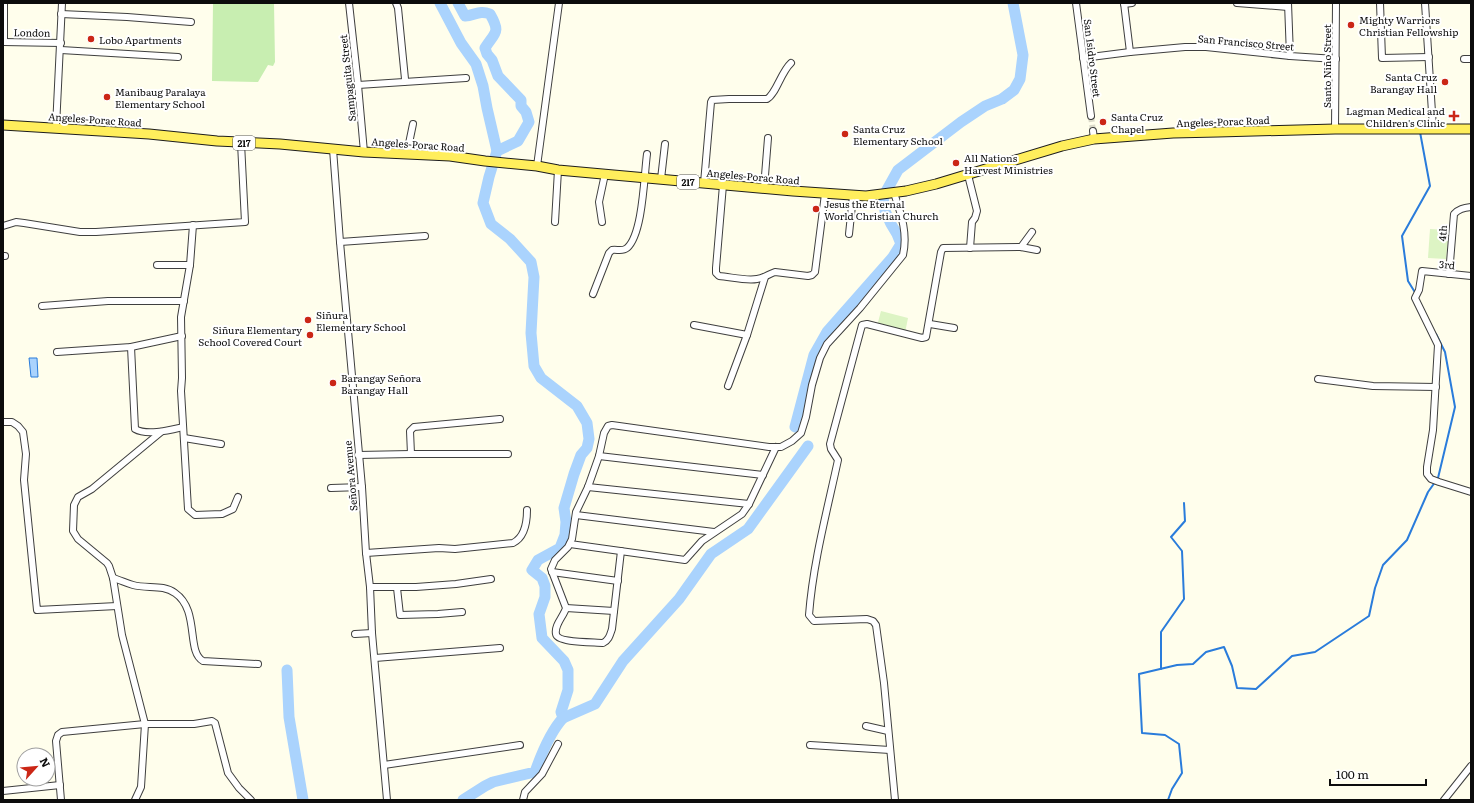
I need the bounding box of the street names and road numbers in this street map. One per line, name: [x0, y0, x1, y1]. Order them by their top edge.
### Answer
street label: San Isidro Street: [1081, 18, 1105, 98]
street label: London: [13, 24, 51, 40]
street label: Santo Niño Street: [1319, 24, 1334, 108]
street label: San Francisco Street: [1197, 30, 1295, 54]
street label: Sampaguita Street: [335, 34, 359, 122]
street label: Angeles-Porac Road: [48, 108, 142, 130]
street label: Angeles-Porac Road: [1176, 112, 1270, 130]
street label: Angeles-Porac Road: [371, 133, 465, 155]
road number: 217: [233, 136, 255, 150]
street label: Angeles-Porac Road: [706, 164, 800, 188]
road number: 217: [677, 175, 699, 189]
street label: 4th: [1434, 224, 1450, 242]
street label: 3rd: [1438, 256, 1456, 272]
street label: Señora Avenue: [339, 440, 361, 512]

